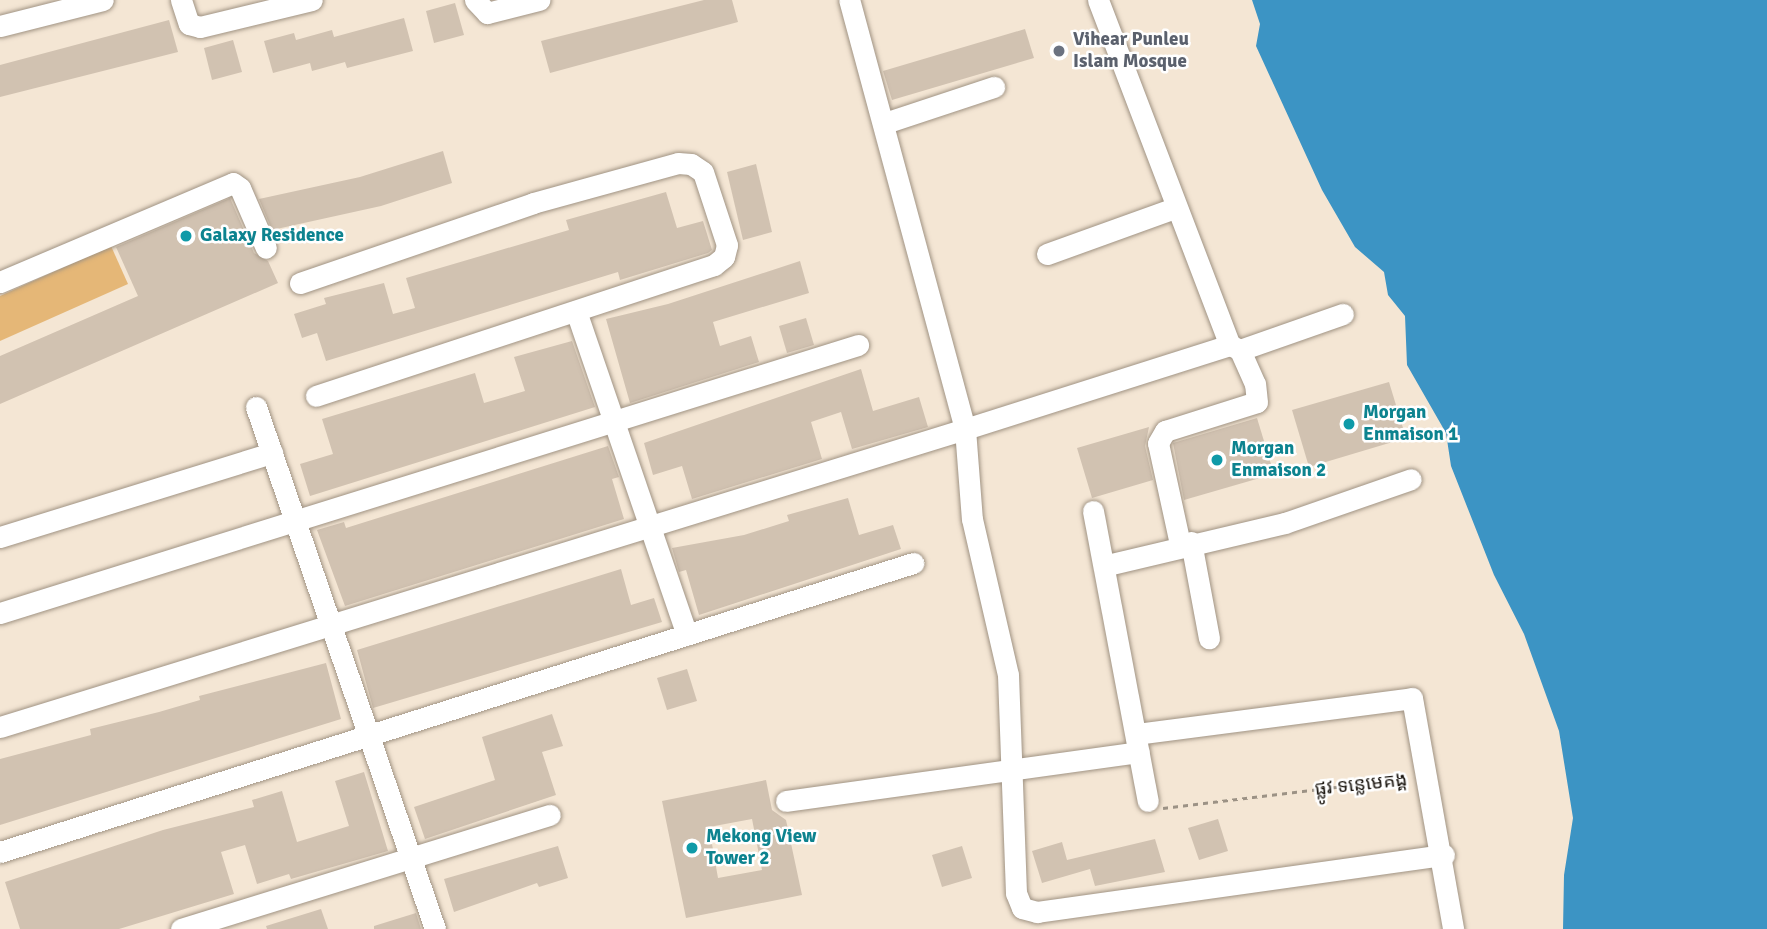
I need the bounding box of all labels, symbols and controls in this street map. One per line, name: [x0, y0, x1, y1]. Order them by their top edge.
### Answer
place label: Vihear Punleu Islam Mosque: [1073, 29, 1189, 73]
marker: Vihear Punleu Islam Mosque: [1051, 43, 1067, 59]
place label: Galaxy Residence: [200, 225, 344, 247]
marker: Galaxy Residence: [178, 228, 194, 244]
place label: Morgan Enmaison 1: [1363, 402, 1458, 446]
marker: Morgan Enmaison 1: [1341, 416, 1357, 432]
place label: Morgan Enmaison 2: [1231, 438, 1326, 482]
marker: Morgan Enmaison 2: [1209, 452, 1225, 468]
street label: ផ្លូវ ទន្លេមេគង្គ: [1314, 769, 1408, 801]
place label: Mekong View Tower 2: [706, 826, 816, 870]
marker: Mekong View Tower 2: [684, 840, 700, 856]

